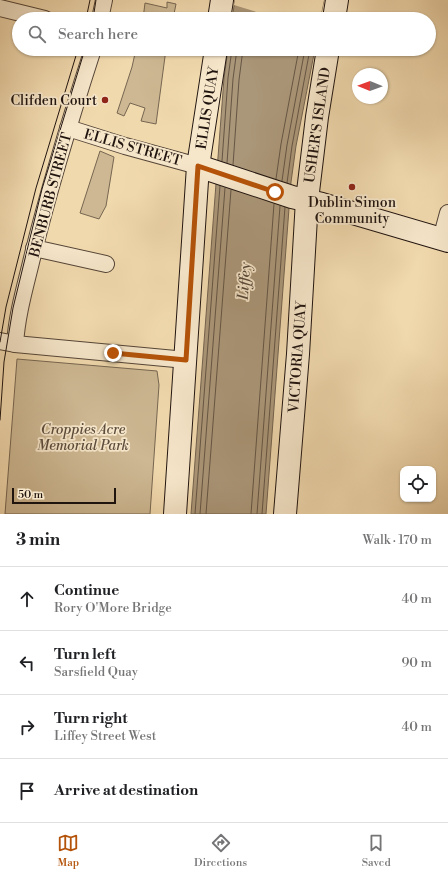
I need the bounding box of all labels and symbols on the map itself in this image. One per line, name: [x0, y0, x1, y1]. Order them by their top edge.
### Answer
street label: ELLIS QUAY: [193, 65, 224, 151]
street label: USHER'S ISLAND: [301, 66, 335, 184]
north arrow: [352, 68, 388, 104]
place label: Clifden Court: [10, 92, 97, 110]
marker: Clifden Court: [100, 95, 110, 105]
street label: ELLIS STREET: [82, 125, 184, 171]
street label: BENBURB STREET: [25, 131, 76, 261]
marker: Dublin Simon Community: [347, 182, 357, 192]
route start: [266, 183, 284, 201]
place label: Dublin Simon Community: [308, 194, 397, 228]
water label: Liffey: [234, 261, 255, 301]
street label: VICTORIA QUAY: [285, 300, 311, 415]
route end: [104, 344, 122, 362]
park label: Croppies Acre Memorial Park: [37, 421, 129, 455]
scale bar: [12, 486, 116, 505]

